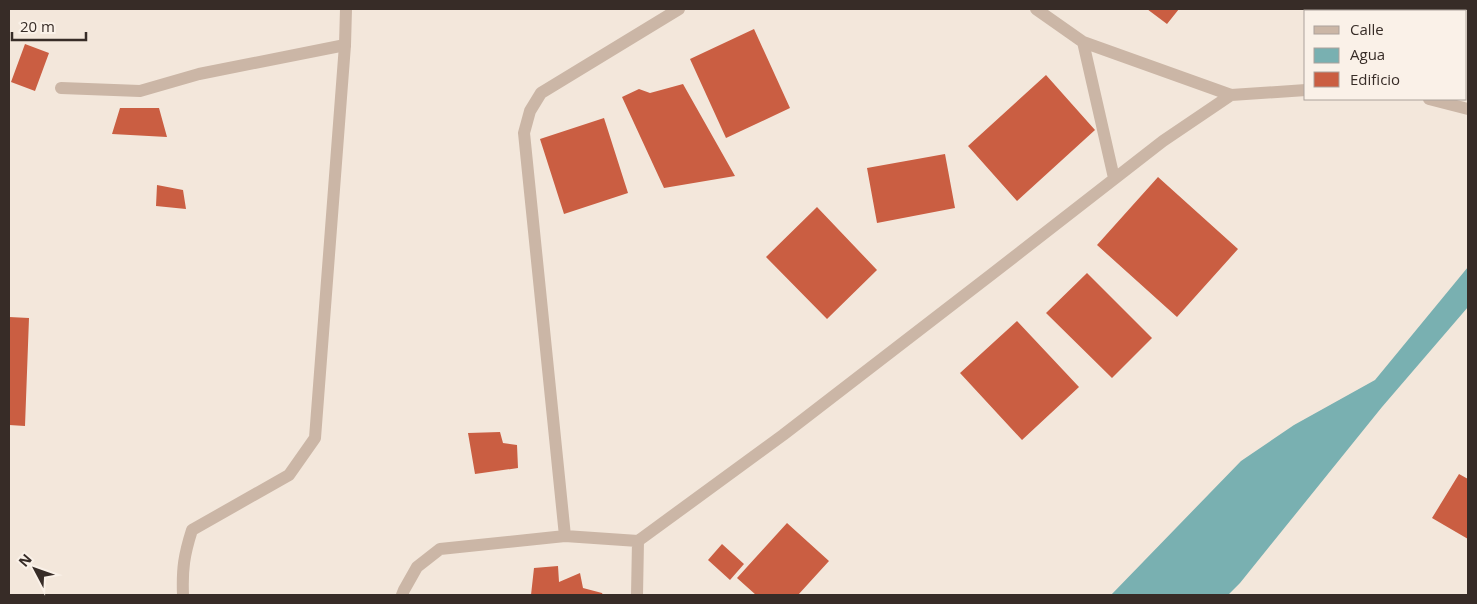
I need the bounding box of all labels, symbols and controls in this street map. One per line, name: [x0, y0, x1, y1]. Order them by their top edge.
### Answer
scale bar: [12, 10, 86, 42]
legend: [1304, 10, 1467, 100]
text: 20 m: [20, 16, 55, 36]
text: Calle: [1350, 19, 1384, 39]
text: Agua: [1350, 44, 1385, 64]
text: Edificio: [1350, 69, 1400, 89]
north arrow: [10, 544, 60, 594]
text: N: [14, 550, 36, 571]

